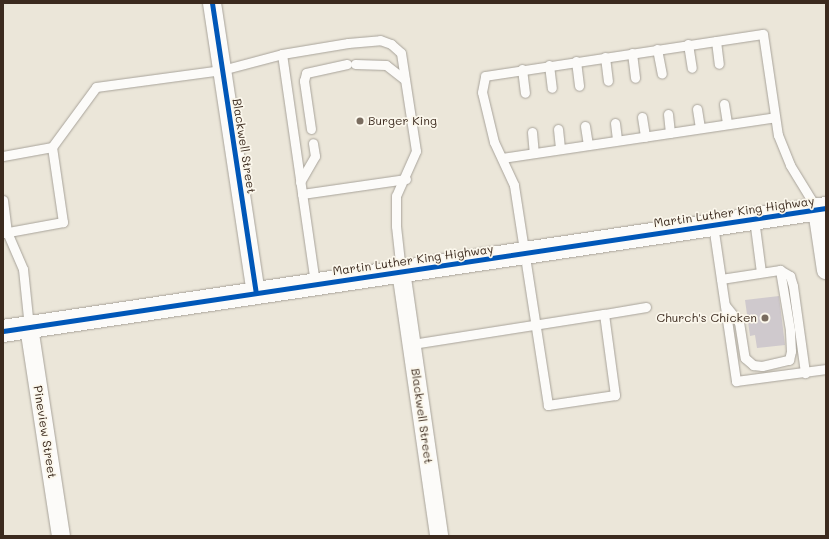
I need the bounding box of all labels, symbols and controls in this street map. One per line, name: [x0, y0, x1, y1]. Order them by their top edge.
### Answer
street label: Blackwell Street: [229, 97, 259, 195]
place label: Burger King: [368, 114, 437, 128]
marker: Burger King: [355, 116, 365, 126]
street label: Martin Luther King Highway: [653, 194, 815, 230]
street label: Martin Luther King Highway: [332, 242, 494, 278]
place label: Church's Chicken: [656, 311, 757, 325]
marker: Church's Chicken: [760, 313, 770, 323]
street label: Blackwell Street: [408, 367, 436, 465]
street label: Pineview Street: [31, 385, 59, 479]

